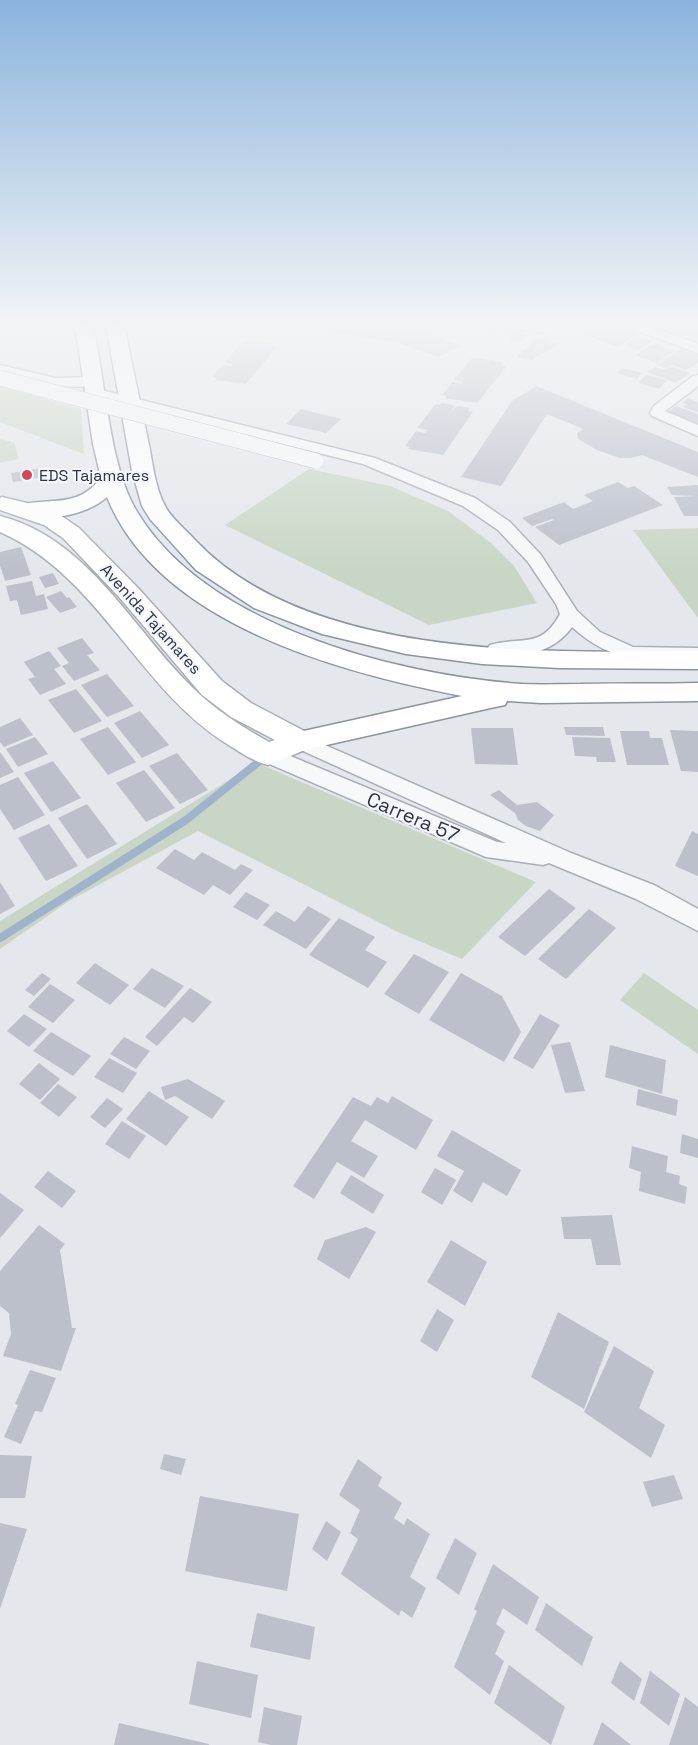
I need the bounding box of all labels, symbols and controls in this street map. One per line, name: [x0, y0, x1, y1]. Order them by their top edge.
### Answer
place label: EDS Tajamares: [39, 465, 149, 486]
marker: EDS Tajamares: [20, 468, 34, 482]
street label: Avenida Tajamares: [96, 559, 206, 679]
street label: Carrera 57: [363, 786, 463, 848]

